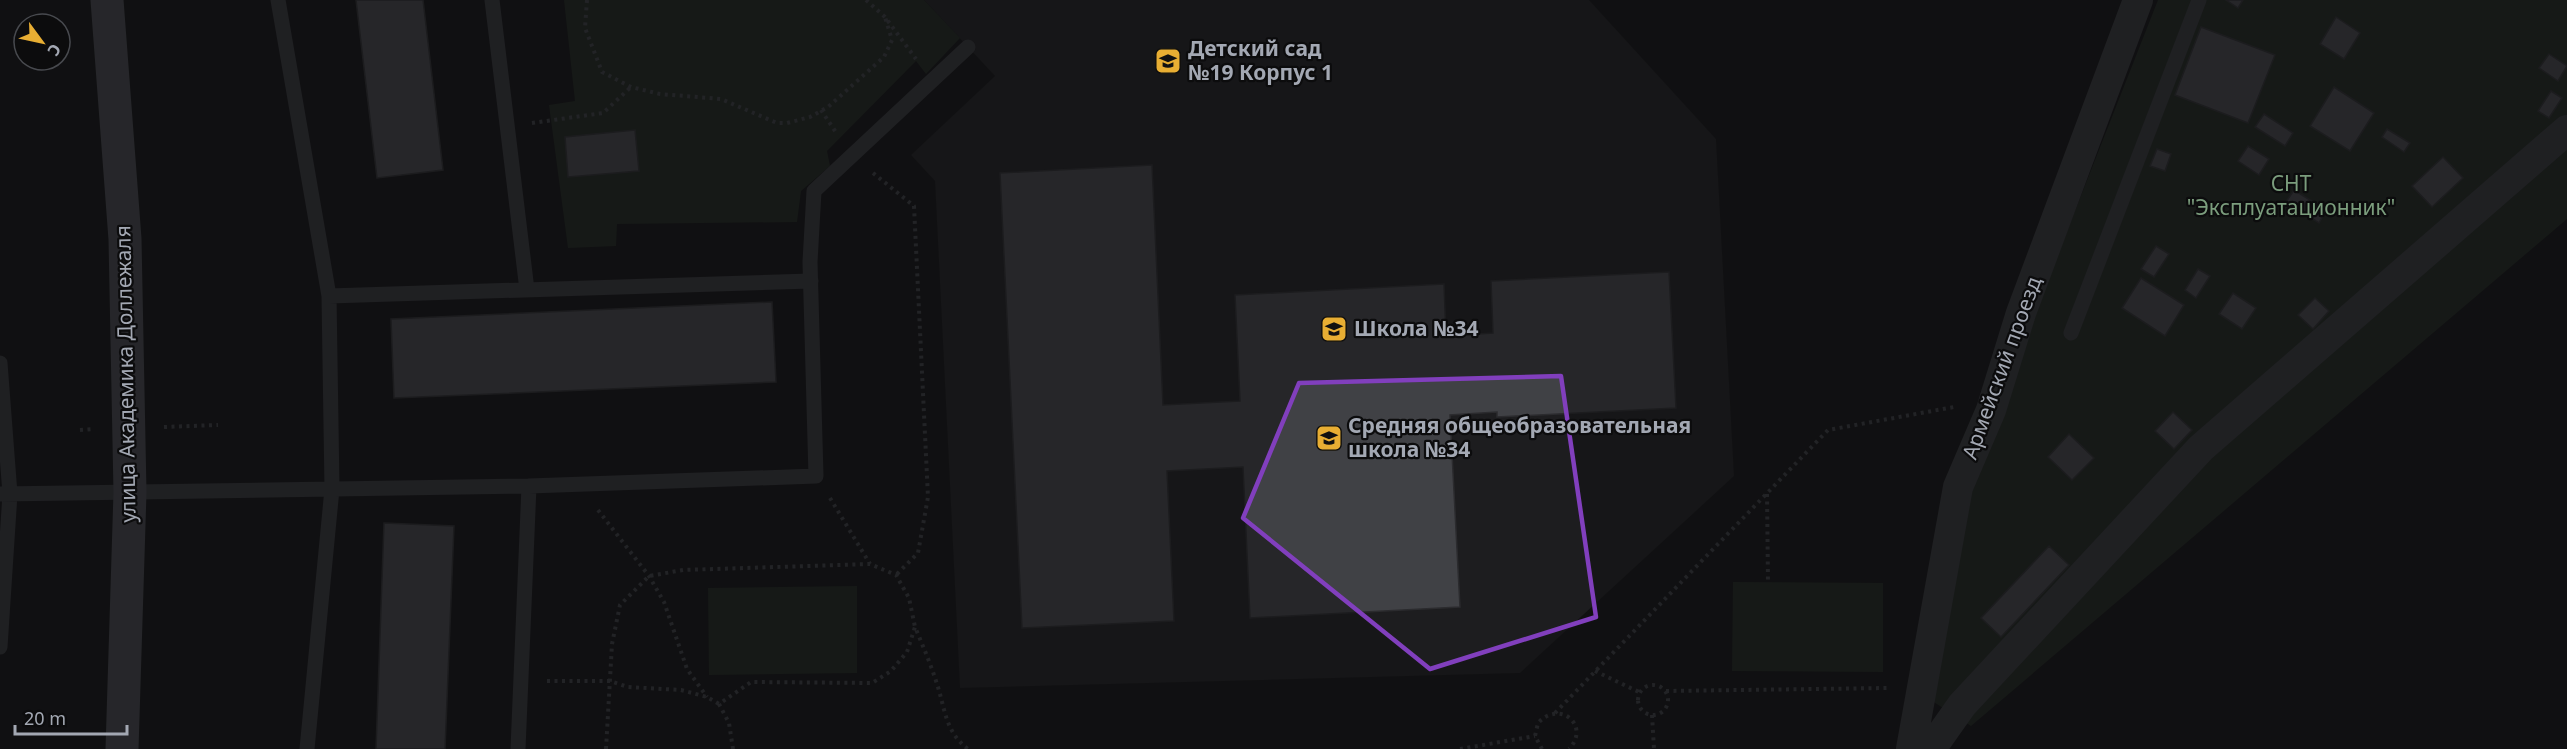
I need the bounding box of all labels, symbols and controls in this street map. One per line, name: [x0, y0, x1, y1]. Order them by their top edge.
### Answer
north arrow: [12, 12, 72, 72]
place label: Детский сад №19 Корпус 1: [1188, 34, 1333, 86]
text: С: [43, 40, 67, 60]
school or university icon: Детский сад №19 Корпус 1: [1153, 46, 1183, 76]
park label: СНТ "Эксплуатационник": [2187, 169, 2395, 221]
street label: улица Академика Доллежаля: [108, 225, 142, 523]
street label: Армейский проезд: [1955, 272, 2047, 463]
school or university icon: Школа №34: [1319, 314, 1349, 344]
place label: Школа №34: [1354, 314, 1479, 342]
place label: Средняя общеобразовательная школа №34: [1348, 411, 1691, 463]
school or university icon: Средняя общеобразовательная школа №34: [1314, 423, 1344, 453]
scale bar: [15, 698, 128, 736]
text: 20 m: [24, 706, 66, 730]

